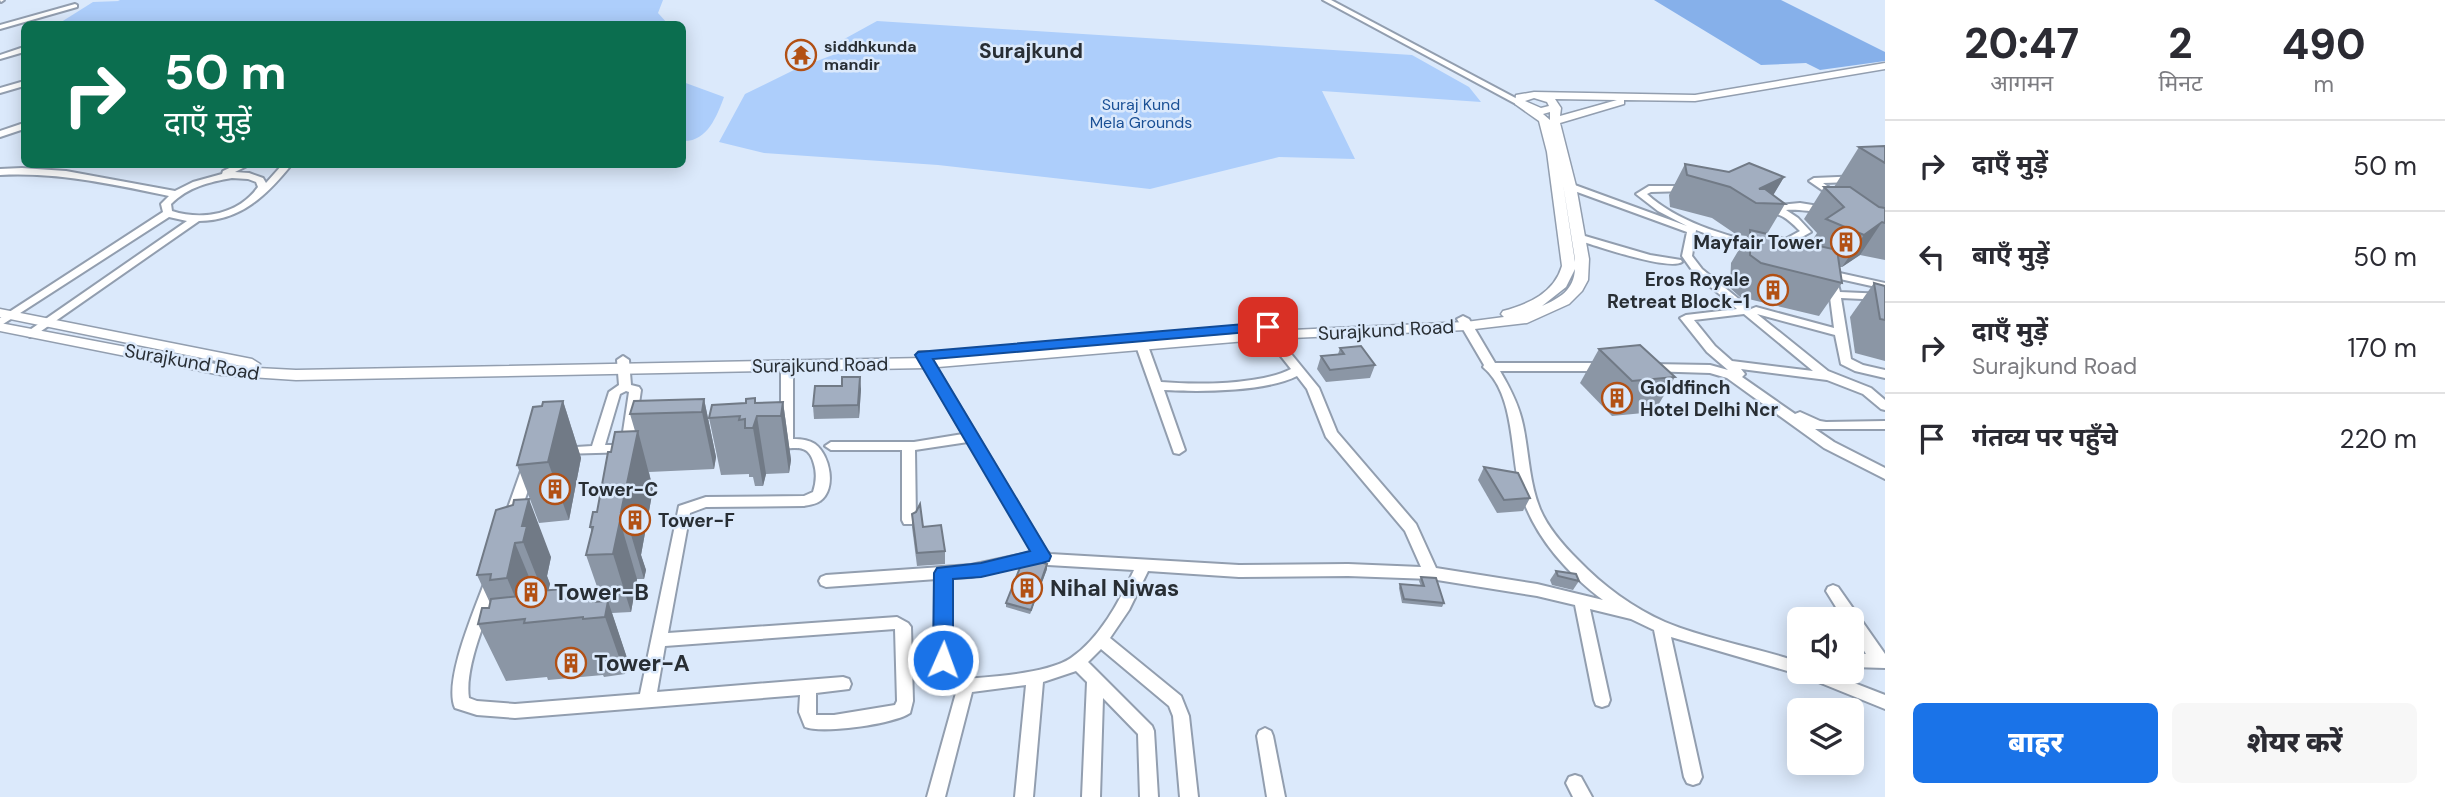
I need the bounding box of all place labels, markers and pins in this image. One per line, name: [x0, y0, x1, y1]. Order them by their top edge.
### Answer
place label: siddhkunda mandir: [824, 36, 917, 75]
temple icon: siddhkunda mandir: [784, 38, 818, 72]
building icon: Mayfair Tower: [1829, 225, 1863, 259]
place label: Mayfair Tower: [1693, 230, 1823, 255]
place label: Eros Royale Retreat Block-1: [1607, 267, 1750, 314]
building icon: Eros Royale Retreat Block-1: [1756, 273, 1790, 307]
pin: [1238, 297, 1298, 357]
place label: Goldfinch Hotel Delhi Ncr: [1640, 375, 1778, 422]
building icon: Goldfinch Hotel Delhi Ncr: [1600, 381, 1634, 415]
building icon: Tower-C: [538, 472, 572, 506]
place label: Tower-C: [578, 477, 658, 502]
building icon: Tower-F: [618, 503, 652, 537]
place label: Tower-F: [658, 508, 735, 533]
building icon: Nihal Niwas: [1010, 571, 1044, 605]
place label: Nihal Niwas: [1050, 573, 1179, 603]
building icon: Tower-B: [514, 575, 548, 609]
place label: Tower-B: [554, 577, 649, 607]
building icon: Tower-A: [554, 646, 588, 680]
place label: Tower-A: [594, 648, 690, 678]

